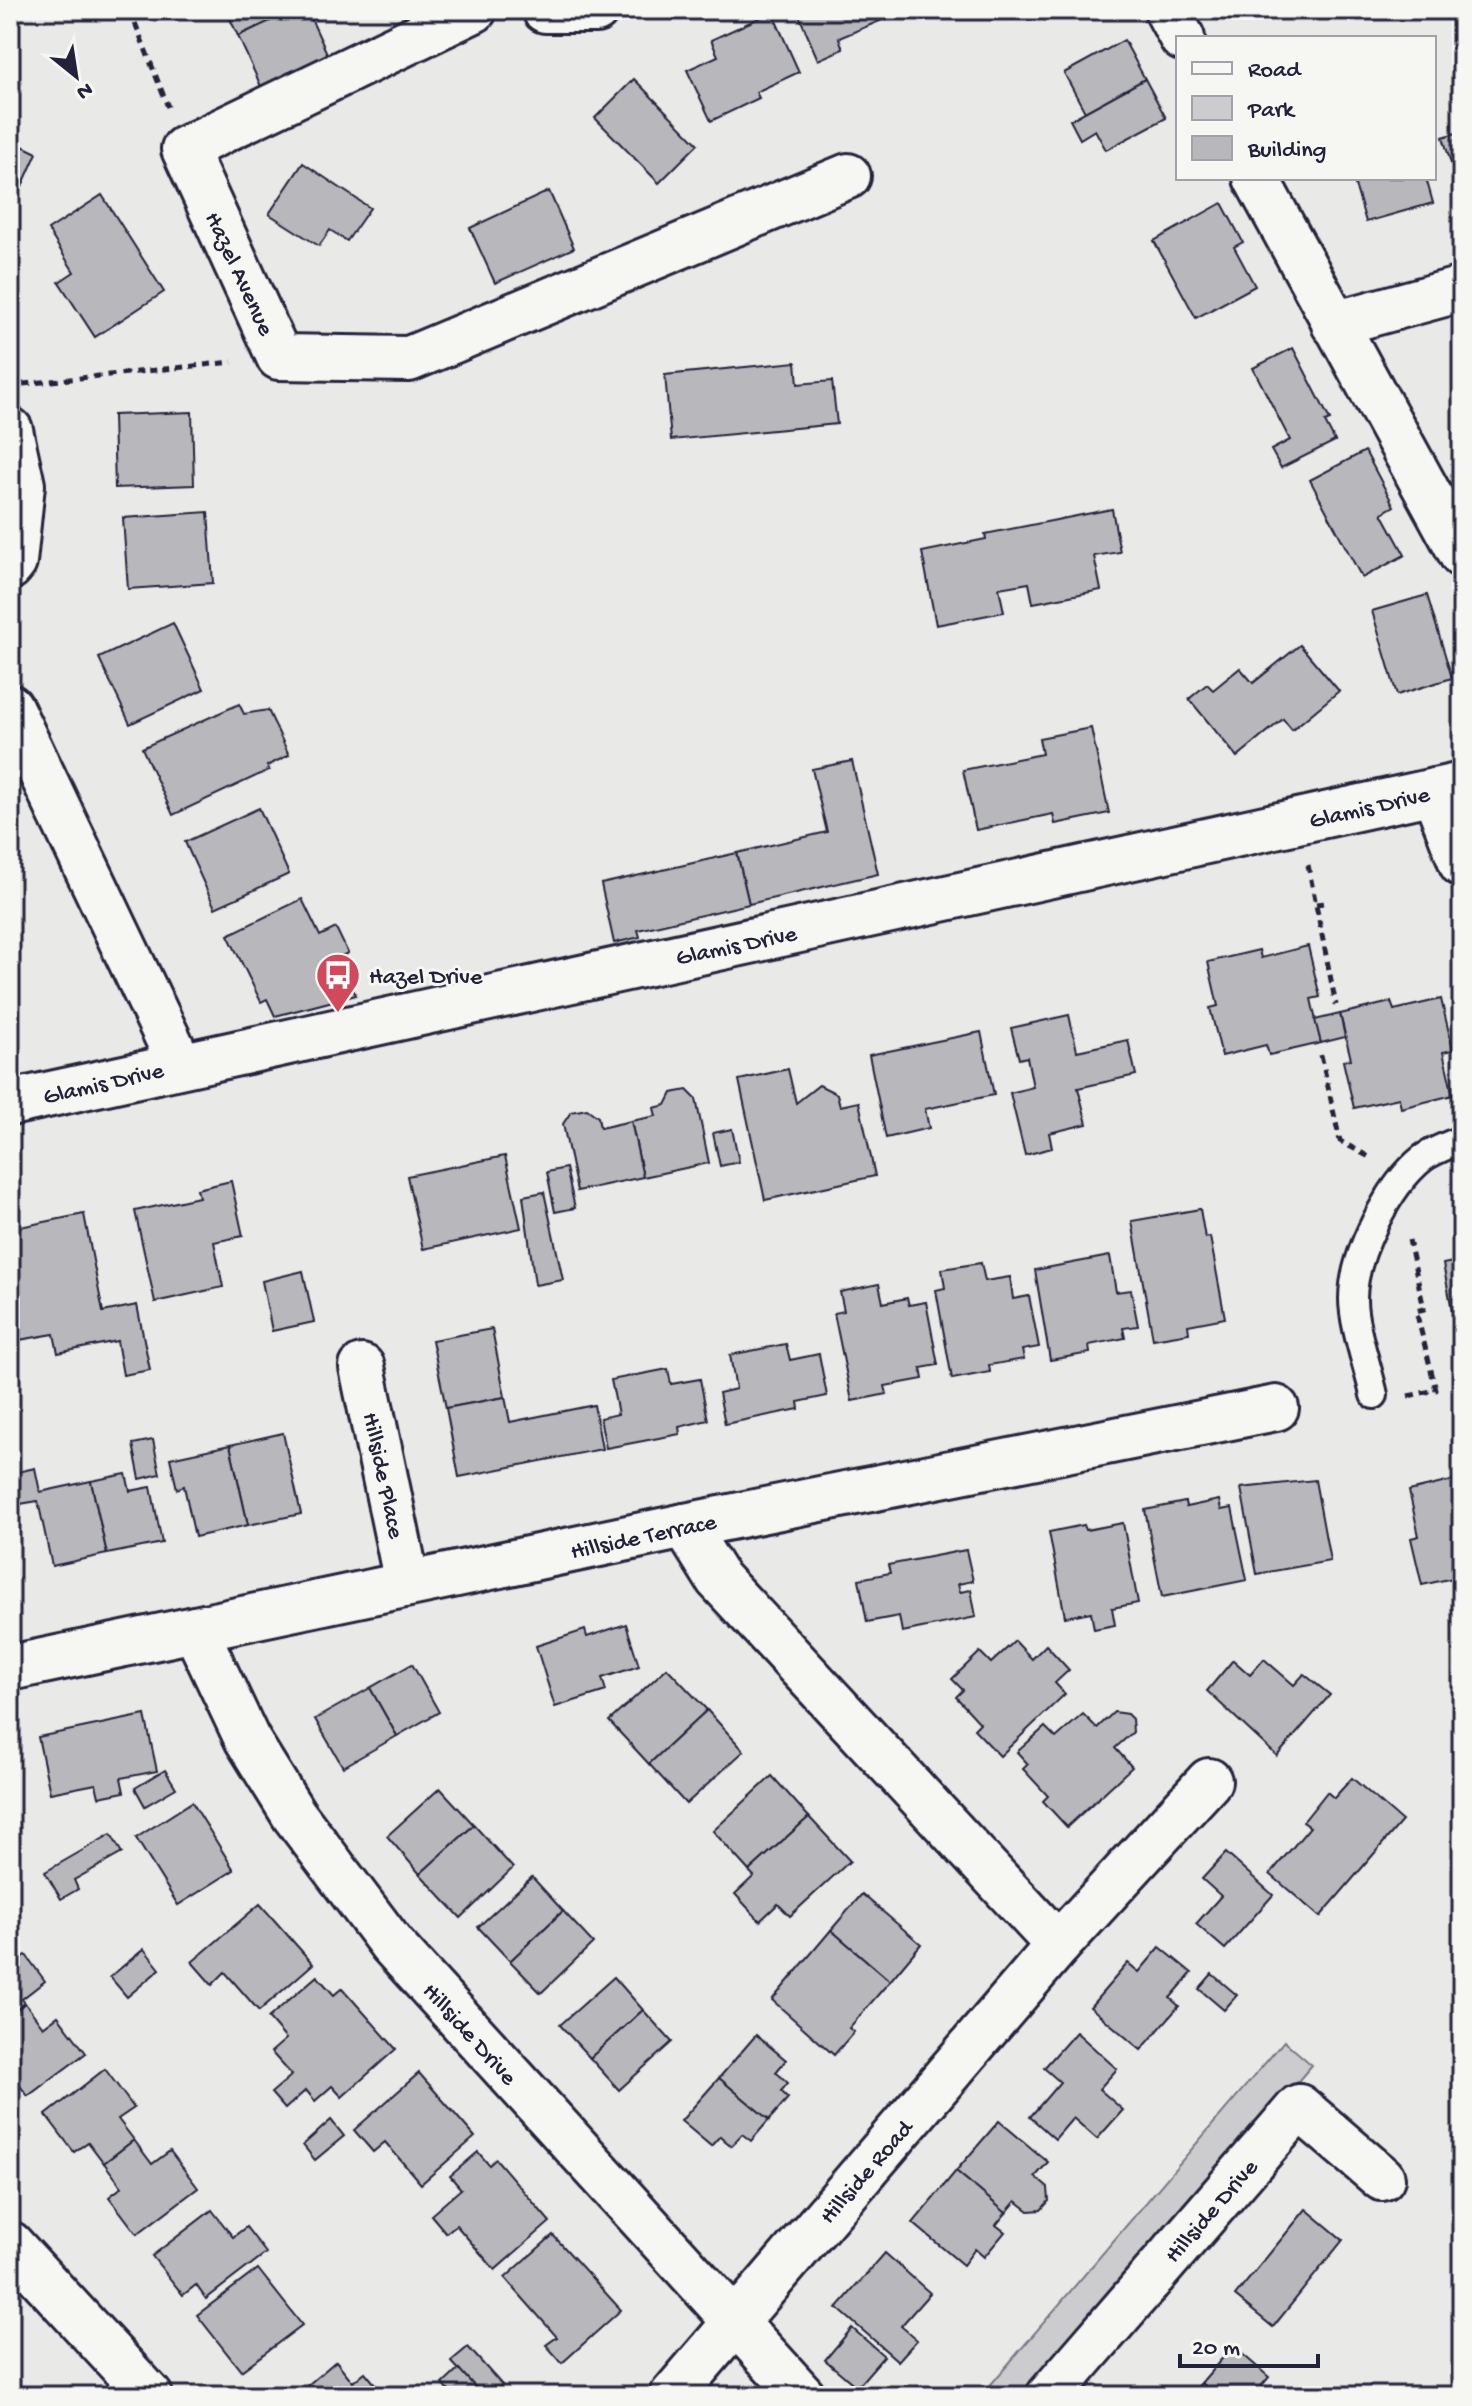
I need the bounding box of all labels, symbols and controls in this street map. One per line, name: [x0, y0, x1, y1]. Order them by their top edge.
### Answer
north arrow: [36, 36, 116, 116]
legend: [1176, 36, 1436, 180]
text: Road: [1248, 57, 1302, 86]
text: N: [71, 75, 97, 105]
text: Park: [1247, 97, 1296, 126]
text: Building: [1247, 137, 1326, 166]
street label: Hazel Avenue: [197, 208, 279, 341]
street label: Glamis Drive: [1307, 781, 1433, 837]
street label: Glamis Drive: [674, 920, 800, 974]
bus stop icon: Hazel Drive: [314, 951, 362, 1014]
place label: Hazel Drive: [369, 964, 483, 993]
street label: Glamis Drive: [41, 1057, 167, 1113]
street label: Hillside Place: [354, 1410, 409, 1542]
street label: Hillside Terrace: [568, 1509, 720, 1568]
street label: Hillside Drive: [415, 1978, 522, 2093]
street label: Hillside Road: [815, 2114, 922, 2231]
street label: Hillside Drive: [1160, 2154, 1266, 2270]
scale bar: [1180, 2318, 1318, 2368]
text: 20 m: [1192, 2335, 1240, 2364]

